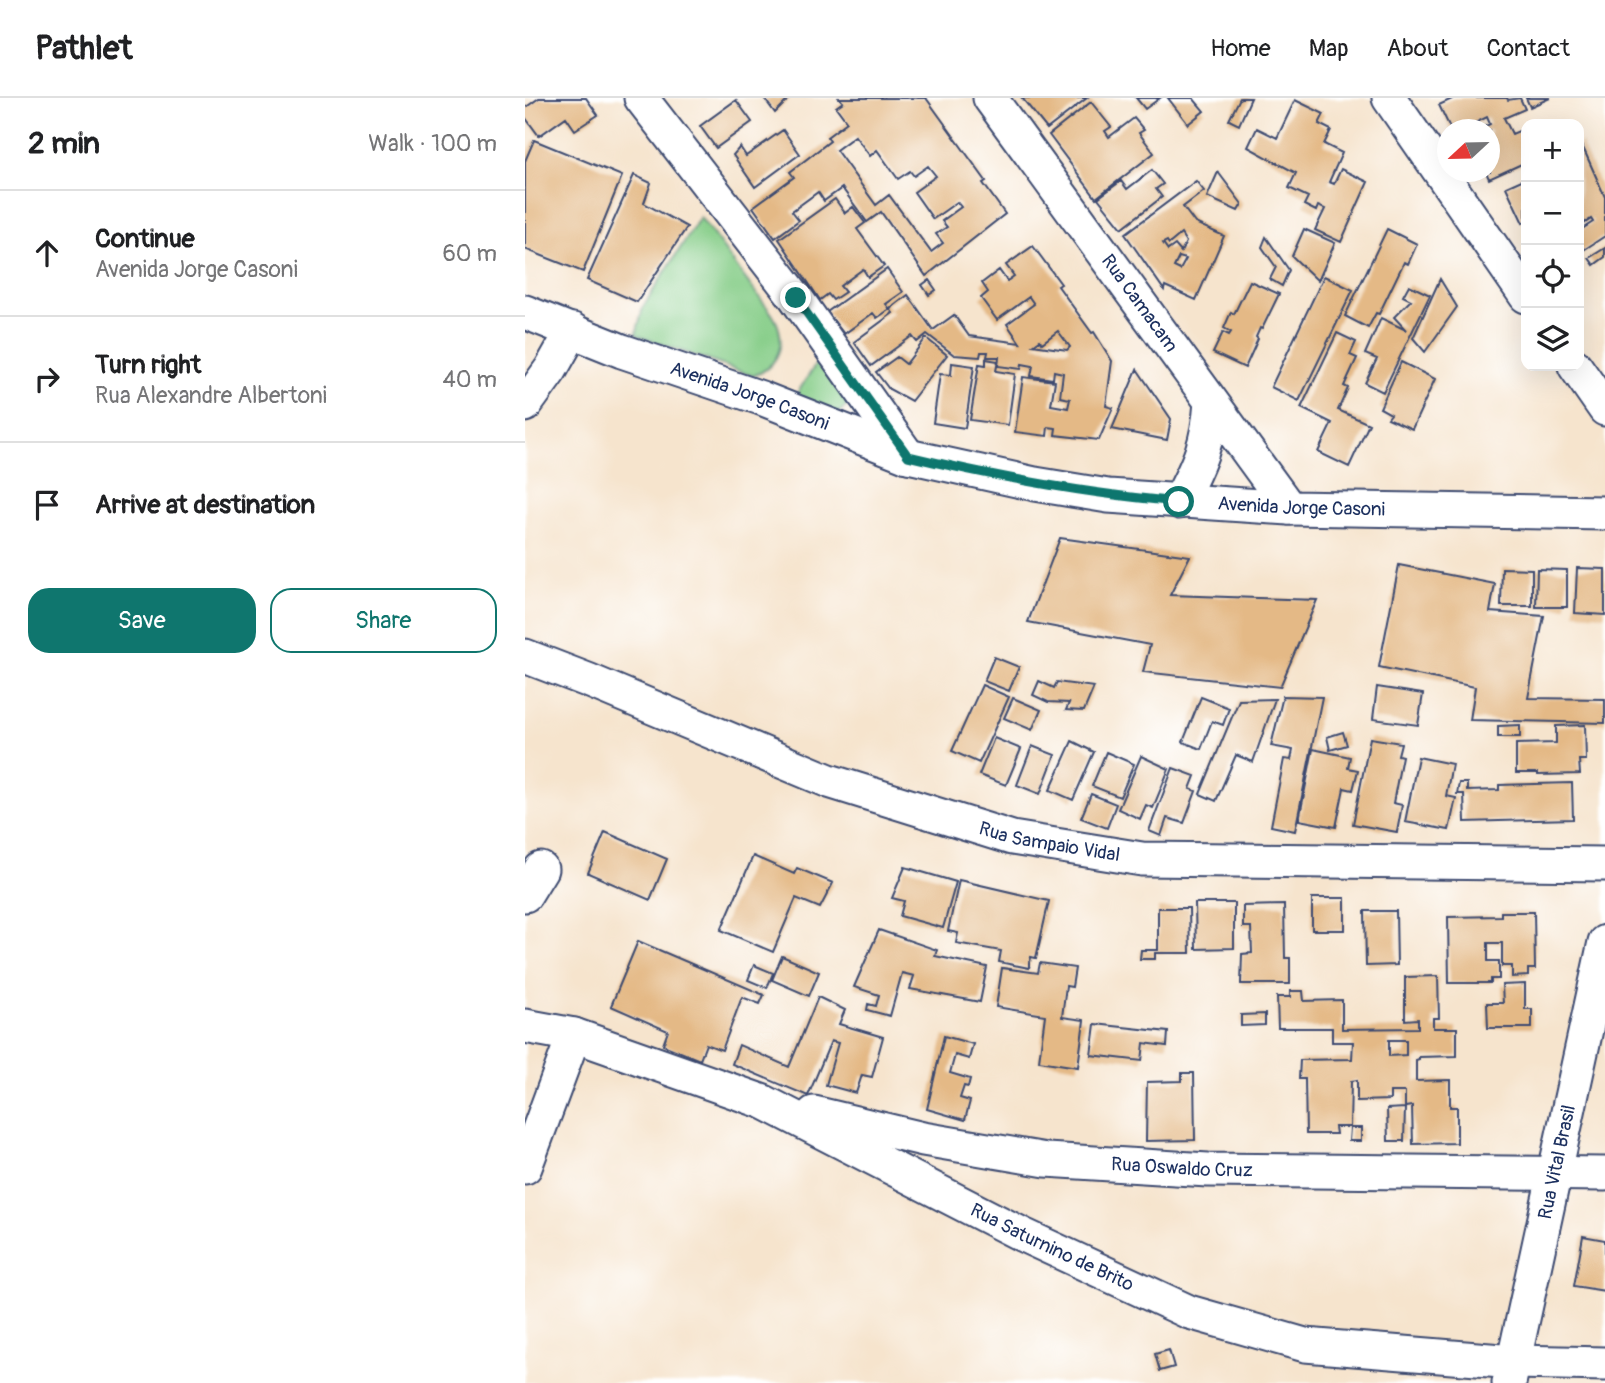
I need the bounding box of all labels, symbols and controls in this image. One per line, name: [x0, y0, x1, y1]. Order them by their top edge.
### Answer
text: Pathlet: [35, 28, 132, 69]
text: Home: [1210, 34, 1271, 63]
text: Map: [1309, 34, 1349, 63]
text: About: [1387, 34, 1449, 63]
text: Contact: [1487, 34, 1570, 63]
north arrow: [1437, 119, 1500, 182]
map controls: [1521, 119, 1584, 371]
button: +: [1521, 119, 1584, 182]
text: 2 min: [28, 125, 100, 162]
text: Walk · 100 m: [368, 129, 497, 158]
button: −: [1521, 182, 1584, 245]
text: Continue: [95, 223, 195, 255]
icon: ahead: [28, 234, 66, 272]
text: 60 m: [442, 239, 497, 268]
button: locate: [1521, 245, 1584, 308]
street label: Rua Camacam: [1096, 250, 1183, 357]
text: Avenida Jorge Casoni: [95, 255, 298, 284]
route end: [780, 282, 811, 313]
button: layers: [1521, 308, 1584, 371]
text: Turn right: [95, 349, 201, 381]
street label: Avenida Jorge Casoni: [667, 356, 833, 436]
icon: right: [28, 360, 66, 398]
text: 40 m: [443, 365, 497, 394]
text: Rua Alexandre Albertoni: [95, 381, 327, 410]
icon: arrive: [28, 486, 66, 524]
route start: [1163, 486, 1194, 517]
text: Arrive at destination: [95, 489, 315, 521]
street label: Avenida Jorge Casoni: [1217, 491, 1385, 522]
button: Save: [28, 588, 256, 653]
button: Share: [270, 588, 497, 653]
street label: Rua Sampaio Vidal: [976, 816, 1122, 867]
street label: Rua Vital Brasil: [1533, 1103, 1581, 1222]
street label: Rua Oswaldo Cruz: [1111, 1152, 1253, 1182]
street label: Rua Saturnino de Brito: [966, 1198, 1138, 1297]

